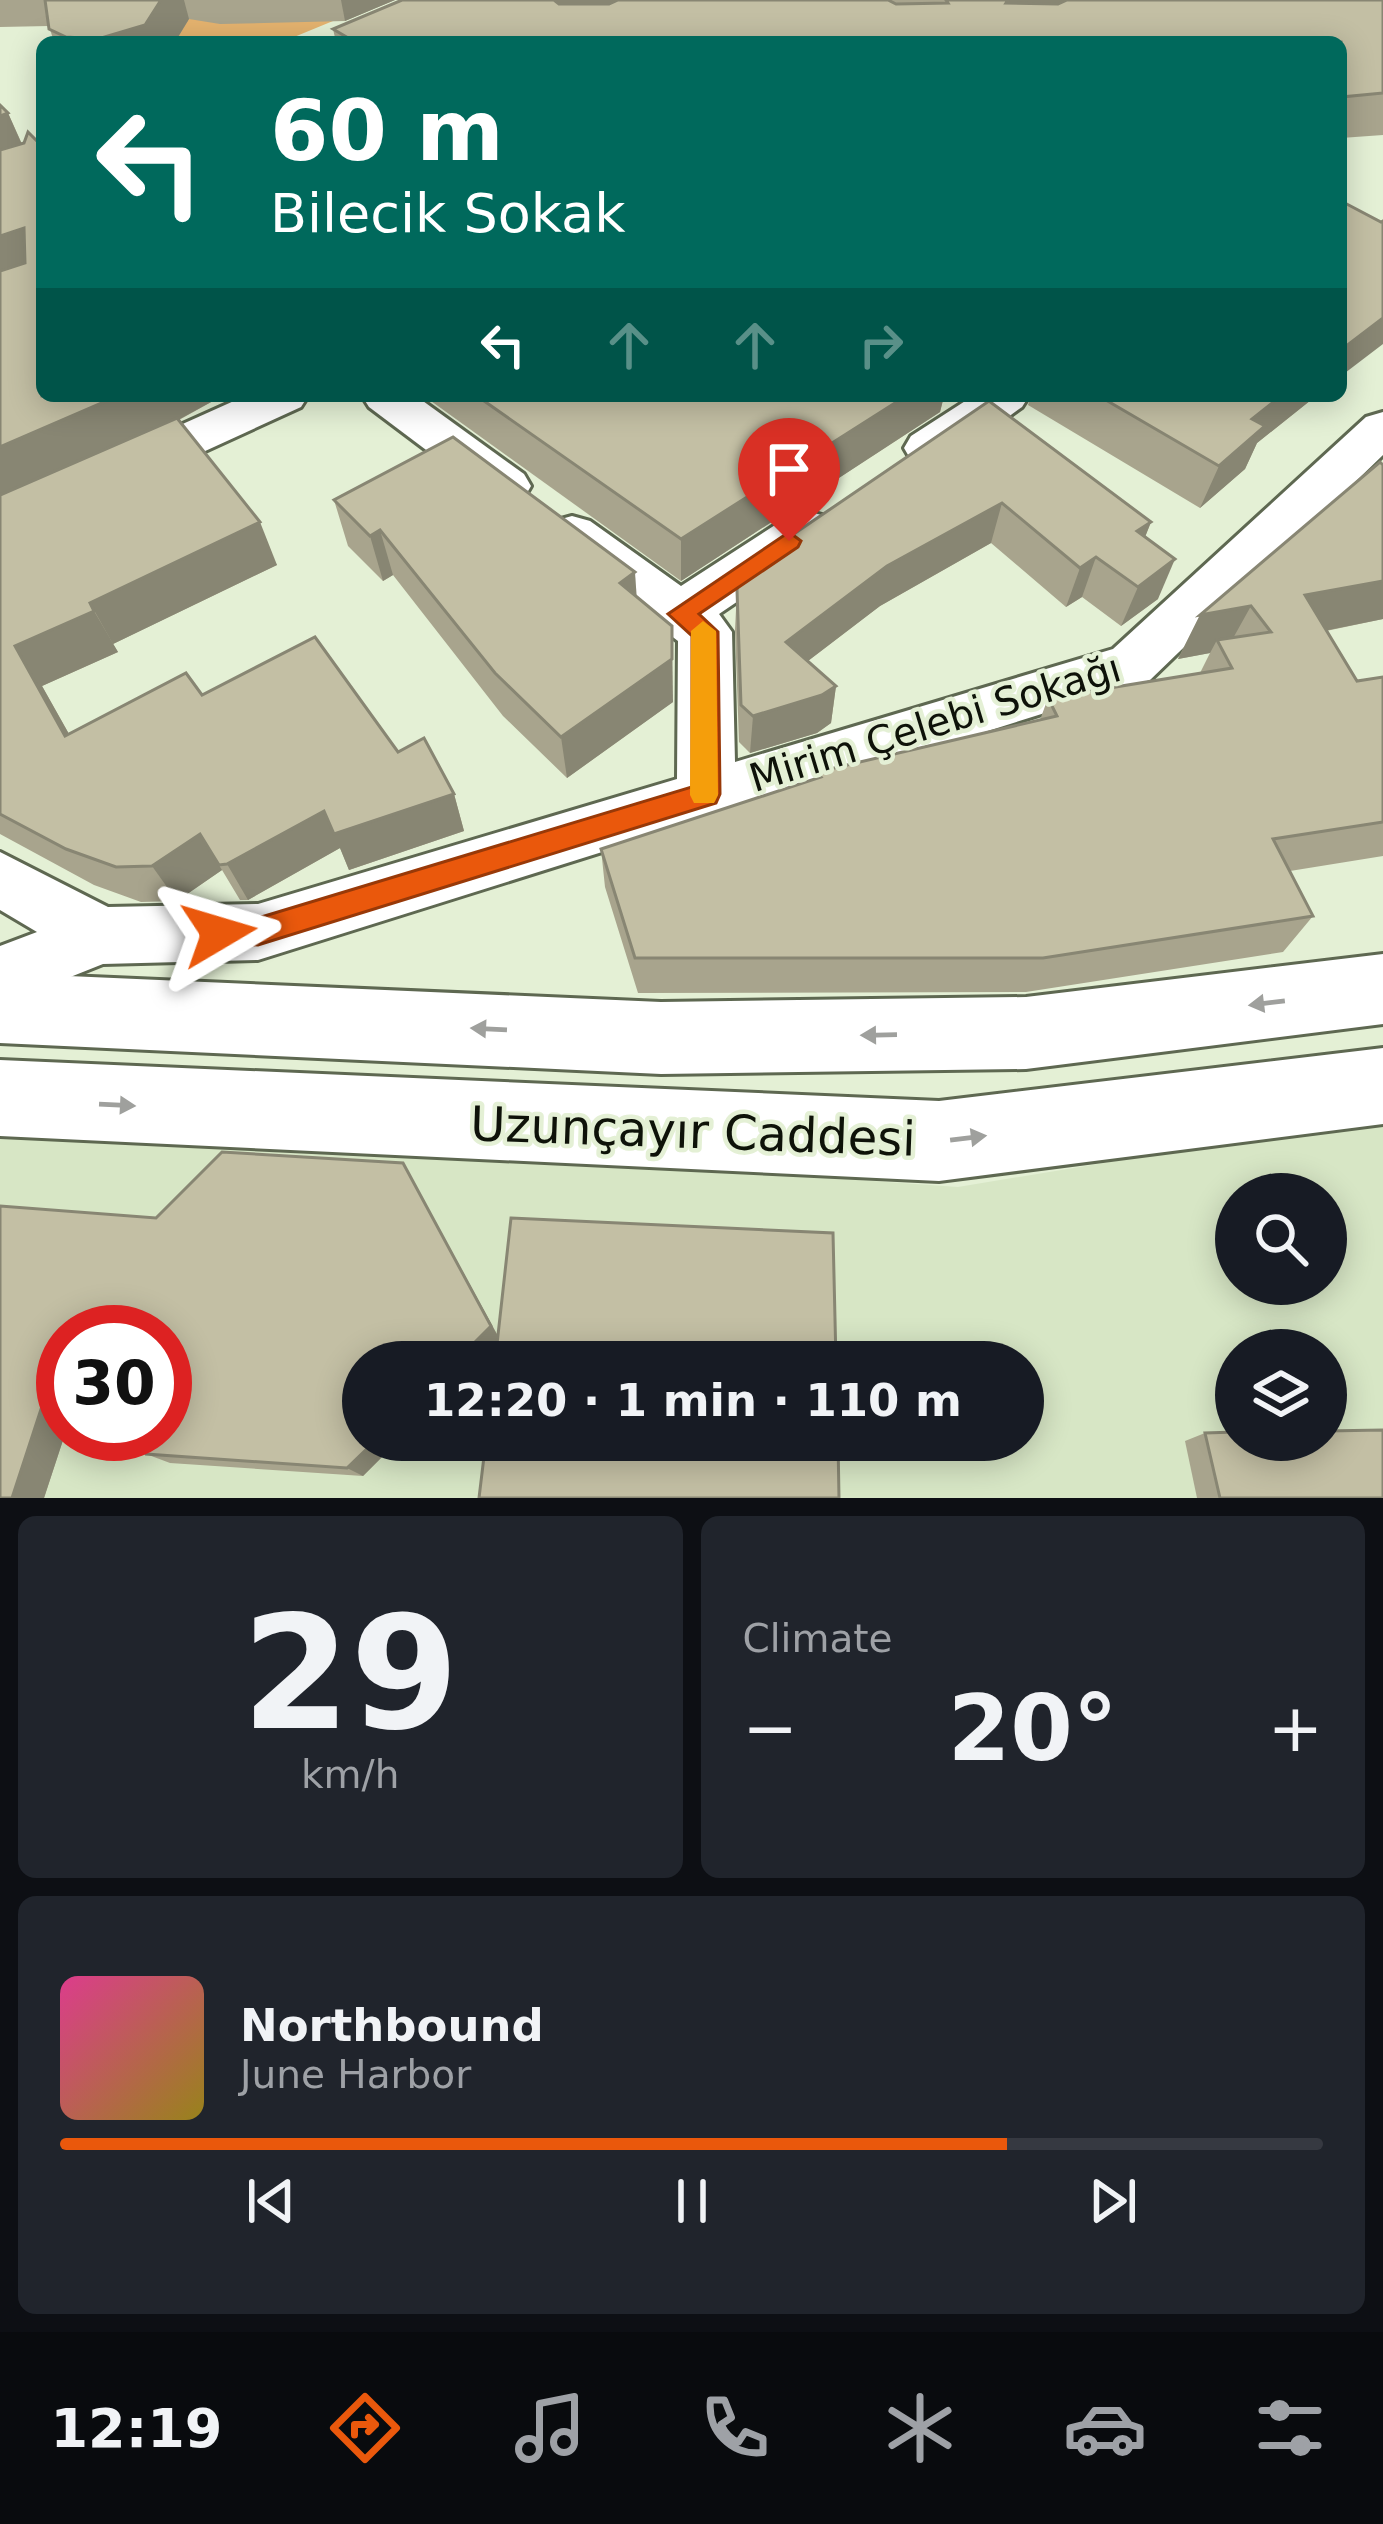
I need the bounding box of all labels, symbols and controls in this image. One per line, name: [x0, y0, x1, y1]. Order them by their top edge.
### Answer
text: 60 m: [270, 82, 504, 180]
icon: left: [72, 84, 228, 240]
text: Bilecik Sokak: [270, 182, 625, 245]
icon: left: [470, 312, 536, 378]
icon: ahead: [596, 312, 662, 378]
icon: ahead: [722, 312, 788, 378]
icon: right: [848, 312, 914, 378]
pin: [738, 418, 840, 541]
icon: arrive: [756, 436, 822, 502]
street label: Mirim Çelebi Sokağı: [744, 645, 1126, 801]
position arrow: [156, 870, 282, 996]
one-way arrow: [1248, 994, 1285, 1013]
one-way arrow: [469, 1019, 507, 1038]
one-way arrow: [859, 1025, 897, 1044]
street label: Uzunçayır Caddesi: [469, 1095, 917, 1167]
one-way arrow: [99, 1096, 137, 1115]
one-way arrow: [950, 1128, 987, 1147]
map controls: [1215, 1173, 1347, 1461]
button: search: [1215, 1173, 1347, 1305]
speed limit sign: 30: [36, 1305, 192, 1461]
button: layers: [1215, 1329, 1347, 1461]
text: 12:20 · 1 min · 110 m: [424, 1374, 962, 1427]
text: 29: [242, 1583, 459, 1765]
text: Climate: [743, 1616, 893, 1661]
text: 20°: [948, 1676, 1118, 1781]
text: −: [743, 1690, 798, 1767]
text: +: [1268, 1690, 1323, 1767]
text: km/h: [301, 1752, 399, 1797]
text: Northbound: [240, 1999, 544, 2052]
text: June Harbor: [240, 2052, 471, 2097]
icon: previous: [238, 2168, 304, 2234]
icon: pause: [659, 2168, 725, 2234]
icon: next: [1080, 2168, 1146, 2234]
icon: directions: [323, 2386, 407, 2470]
icon: music: [508, 2386, 592, 2470]
icon: phone: [693, 2386, 777, 2470]
icon: climate: [878, 2386, 962, 2470]
icon: car: [1063, 2386, 1147, 2470]
icon: filters: [1248, 2386, 1332, 2470]
text: 12:19: [51, 2397, 222, 2460]

